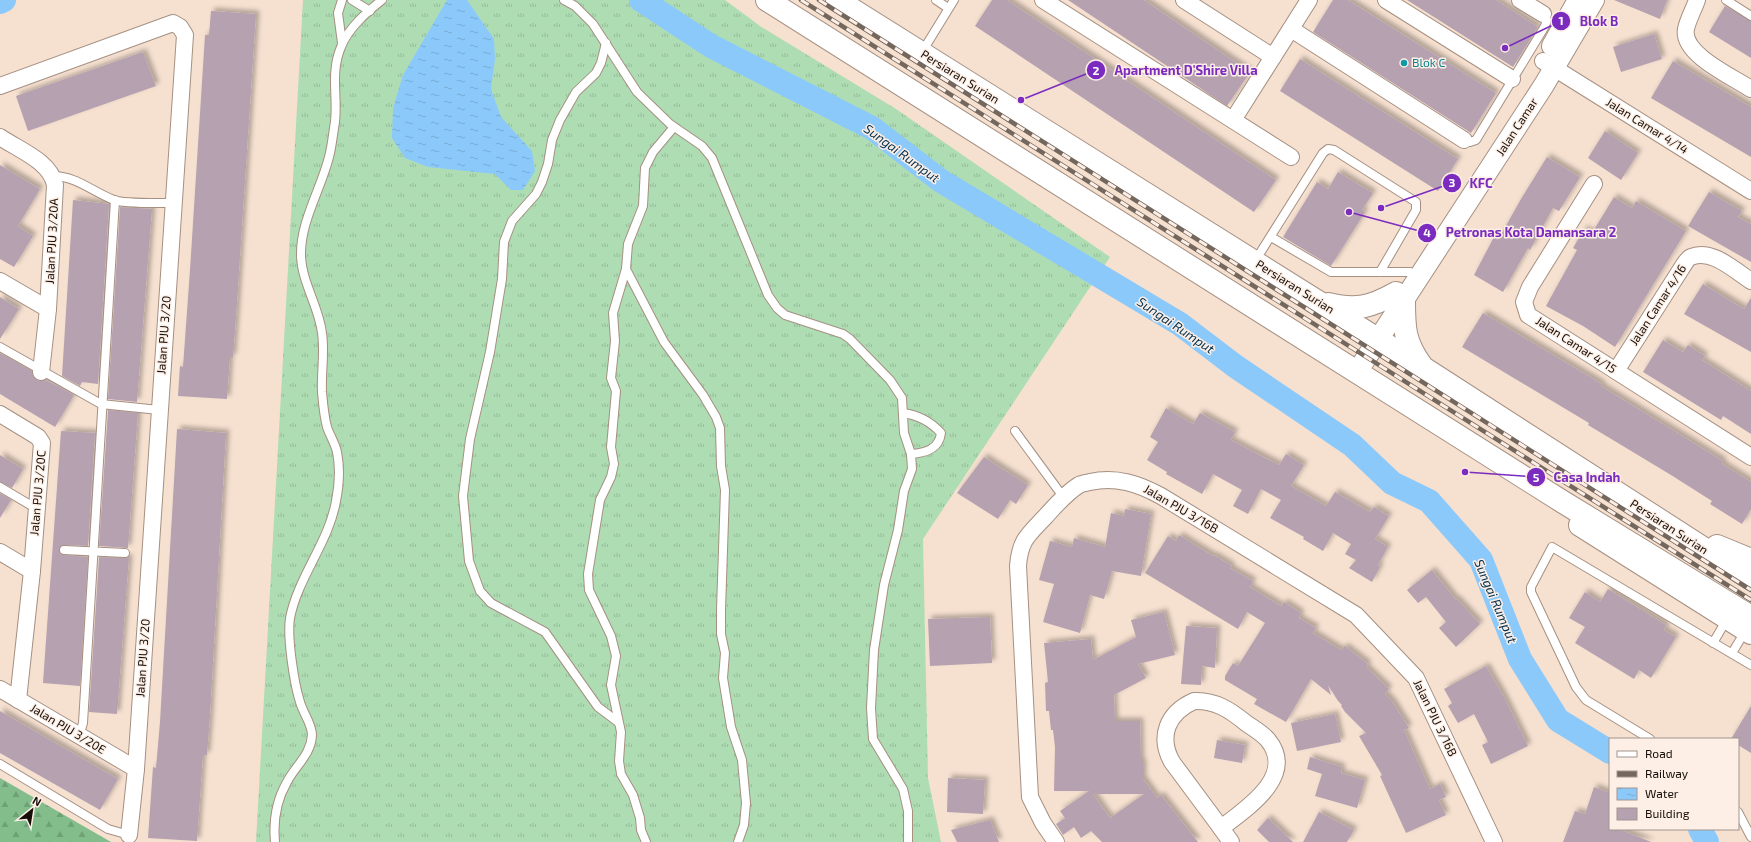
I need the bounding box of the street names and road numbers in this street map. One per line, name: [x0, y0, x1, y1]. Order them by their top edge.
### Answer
street label: Persiaran Surian: [919, 46, 1002, 106]
street label: Jalan Camar 4/14: [1604, 94, 1691, 156]
street label: Jalan Camar: [1492, 95, 1540, 158]
street label: Jalan PJU 3/20A: [42, 197, 60, 284]
street label: Persiaran Surian: [1254, 256, 1337, 316]
street label: Jalan Camar 4/16: [1626, 261, 1689, 347]
street label: Jalan PJU 3/20: [153, 295, 173, 375]
street label: Jalan Camar 4/15: [1534, 313, 1619, 375]
street label: Jalan PJU 3/20C: [26, 450, 48, 536]
street label: Jalan PJU 3/16B: [1142, 481, 1221, 535]
street label: Persiaran Surian: [1628, 496, 1711, 557]
street label: Jalan PJU 3/20: [132, 618, 152, 698]
street label: Jalan PJU 3/16B: [1411, 677, 1461, 758]
street label: Jalan PJU 3/20E: [28, 700, 109, 756]

